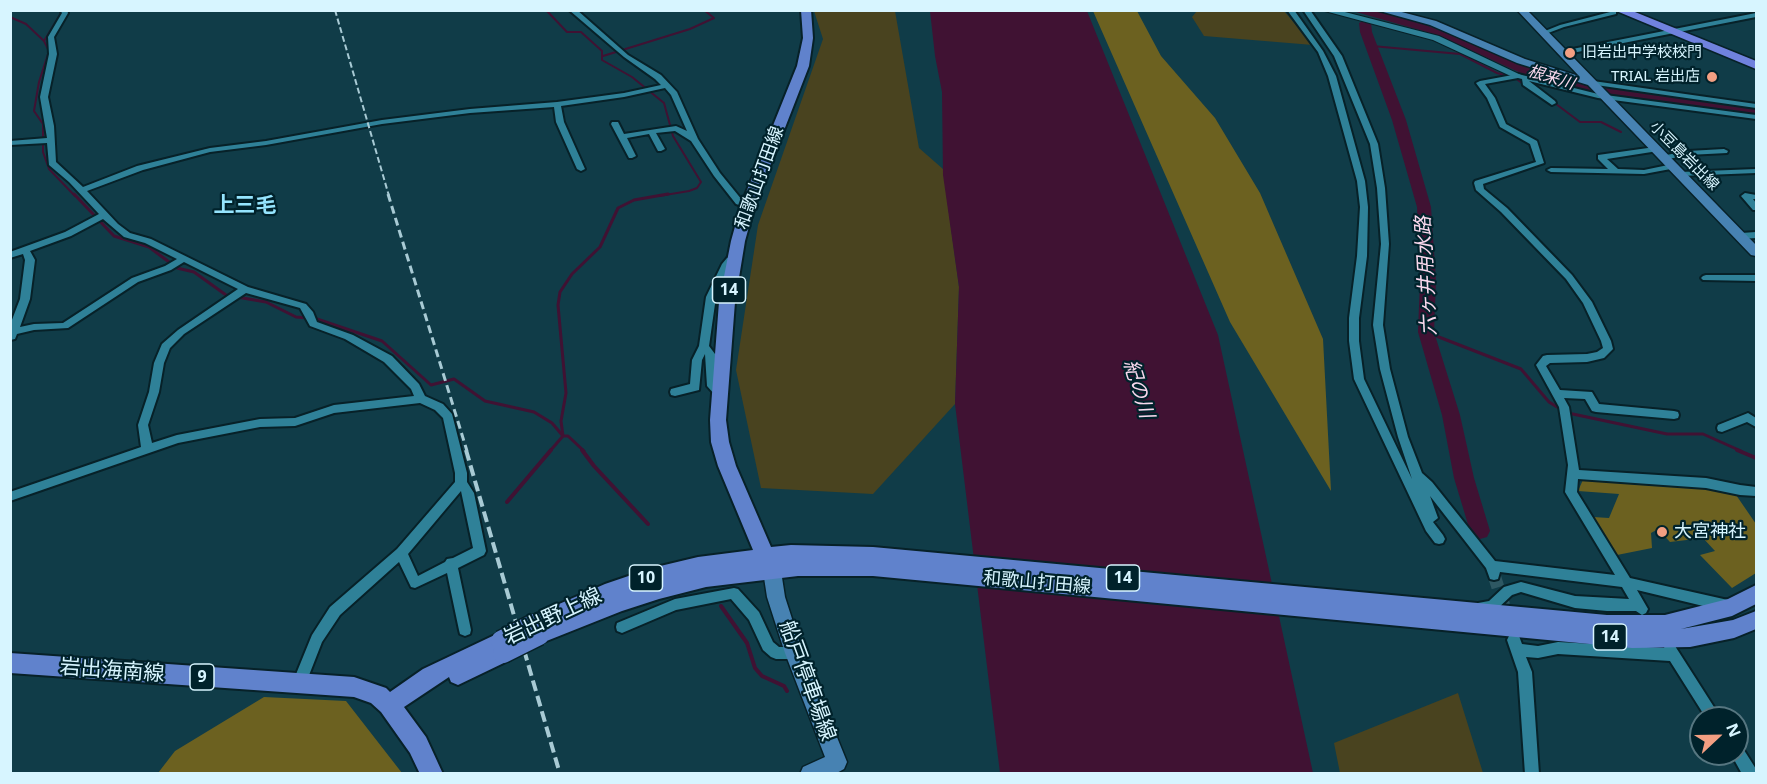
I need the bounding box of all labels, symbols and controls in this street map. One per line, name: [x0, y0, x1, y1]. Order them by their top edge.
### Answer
place label: 旧岩出中学校校門: [1582, 44, 1702, 62]
marker: 旧岩出中学校校門: [1563, 46, 1577, 60]
water label: 根来川: [1525, 62, 1577, 94]
place label: TRIAL 岩出店: [1611, 68, 1700, 86]
marker: TRIAL 岩出店: [1705, 70, 1719, 84]
street label: 小豆島岩出線: [1646, 118, 1722, 194]
street label: 和歌山打田線: [731, 124, 789, 232]
district label: 上三毛: [214, 193, 276, 219]
water label: 六ヶ井用水路: [1412, 215, 1442, 337]
road number: 14: [712, 277, 746, 303]
water label: 紀の川: [1118, 357, 1158, 421]
place label: 大宮神社: [1674, 521, 1746, 543]
marker: 大宮神社: [1655, 525, 1669, 539]
road number: 10: [630, 565, 662, 591]
road number: 14: [1106, 565, 1140, 591]
street label: 和歌山打田線: [982, 568, 1092, 598]
street label: 岩出野上線: [500, 583, 606, 651]
street label: 船戸停車場線: [774, 617, 840, 745]
road number: 14: [1594, 624, 1626, 650]
street label: 岩出海南線: [59, 655, 165, 687]
road number: 9: [190, 664, 214, 690]
north arrow: [1689, 706, 1749, 766]
text: N: [1721, 720, 1746, 740]

